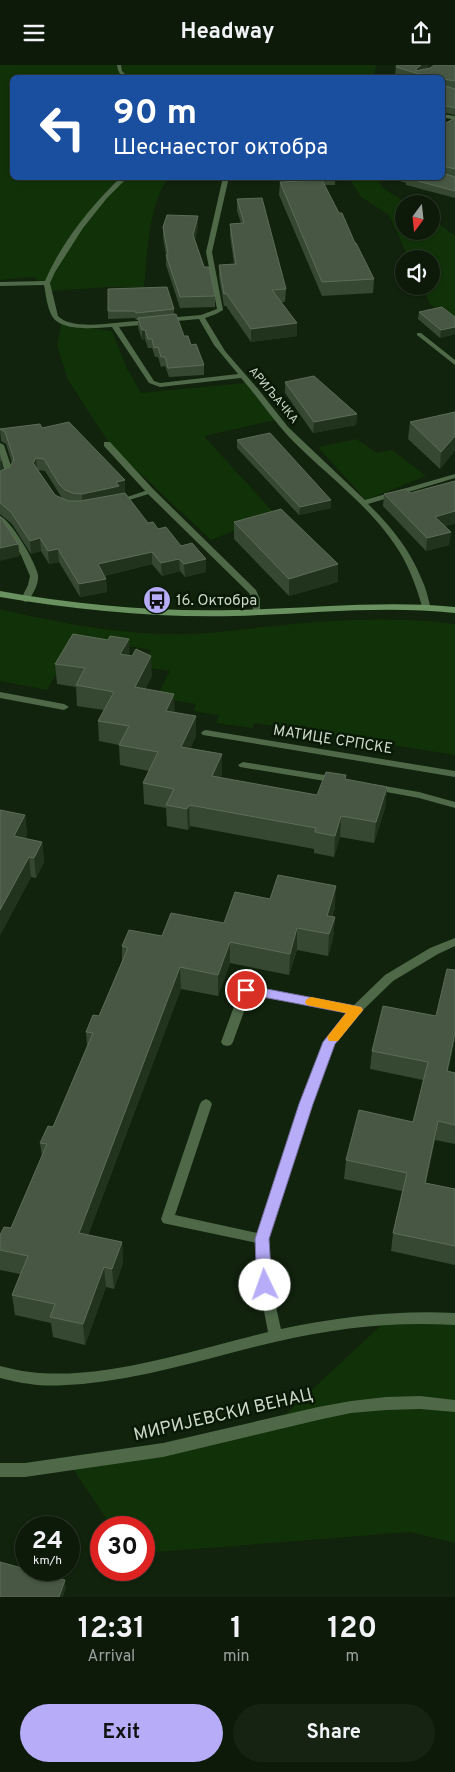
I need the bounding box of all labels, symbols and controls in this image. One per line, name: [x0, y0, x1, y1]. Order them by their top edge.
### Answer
icon: menu: [20, 19, 48, 47]
text: Headway: [181, 19, 274, 46]
icon: share: [407, 19, 435, 47]
text: 90 m: [113, 92, 197, 136]
icon: left: [30, 95, 95, 160]
text: Шеснаестог октобра: [113, 135, 328, 162]
north arrow: [395, 195, 440, 240]
map controls: [395, 195, 440, 295]
button: sound: [395, 250, 440, 295]
street label: АРИЉАЧКА: [245, 364, 302, 427]
bus stop icon: 16. Октобра: [142, 585, 172, 615]
place label: 16. Октобра: [176, 592, 257, 611]
street label: МАТИЦЕ СРПСКЕ: [272, 722, 394, 759]
pin: [225, 969, 267, 1011]
icon: arrive: [232, 976, 260, 1004]
position arrow: [238, 1258, 290, 1310]
street label: МИРИЈЕВСКИ ВЕНАЦ: [131, 1384, 315, 1447]
speed limit sign: 30: [90, 1516, 155, 1581]
text: 24: [32, 1526, 63, 1558]
text: km/h: [33, 1553, 62, 1569]
text: 12:31: [78, 1611, 145, 1648]
text: 1: [230, 1611, 242, 1648]
text: 120: [327, 1611, 377, 1648]
text: Arrival: [88, 1647, 135, 1667]
text: min: [223, 1647, 250, 1667]
text: m: [345, 1647, 359, 1667]
button: Exit: [20, 1704, 223, 1762]
button: Share: [233, 1704, 435, 1762]

